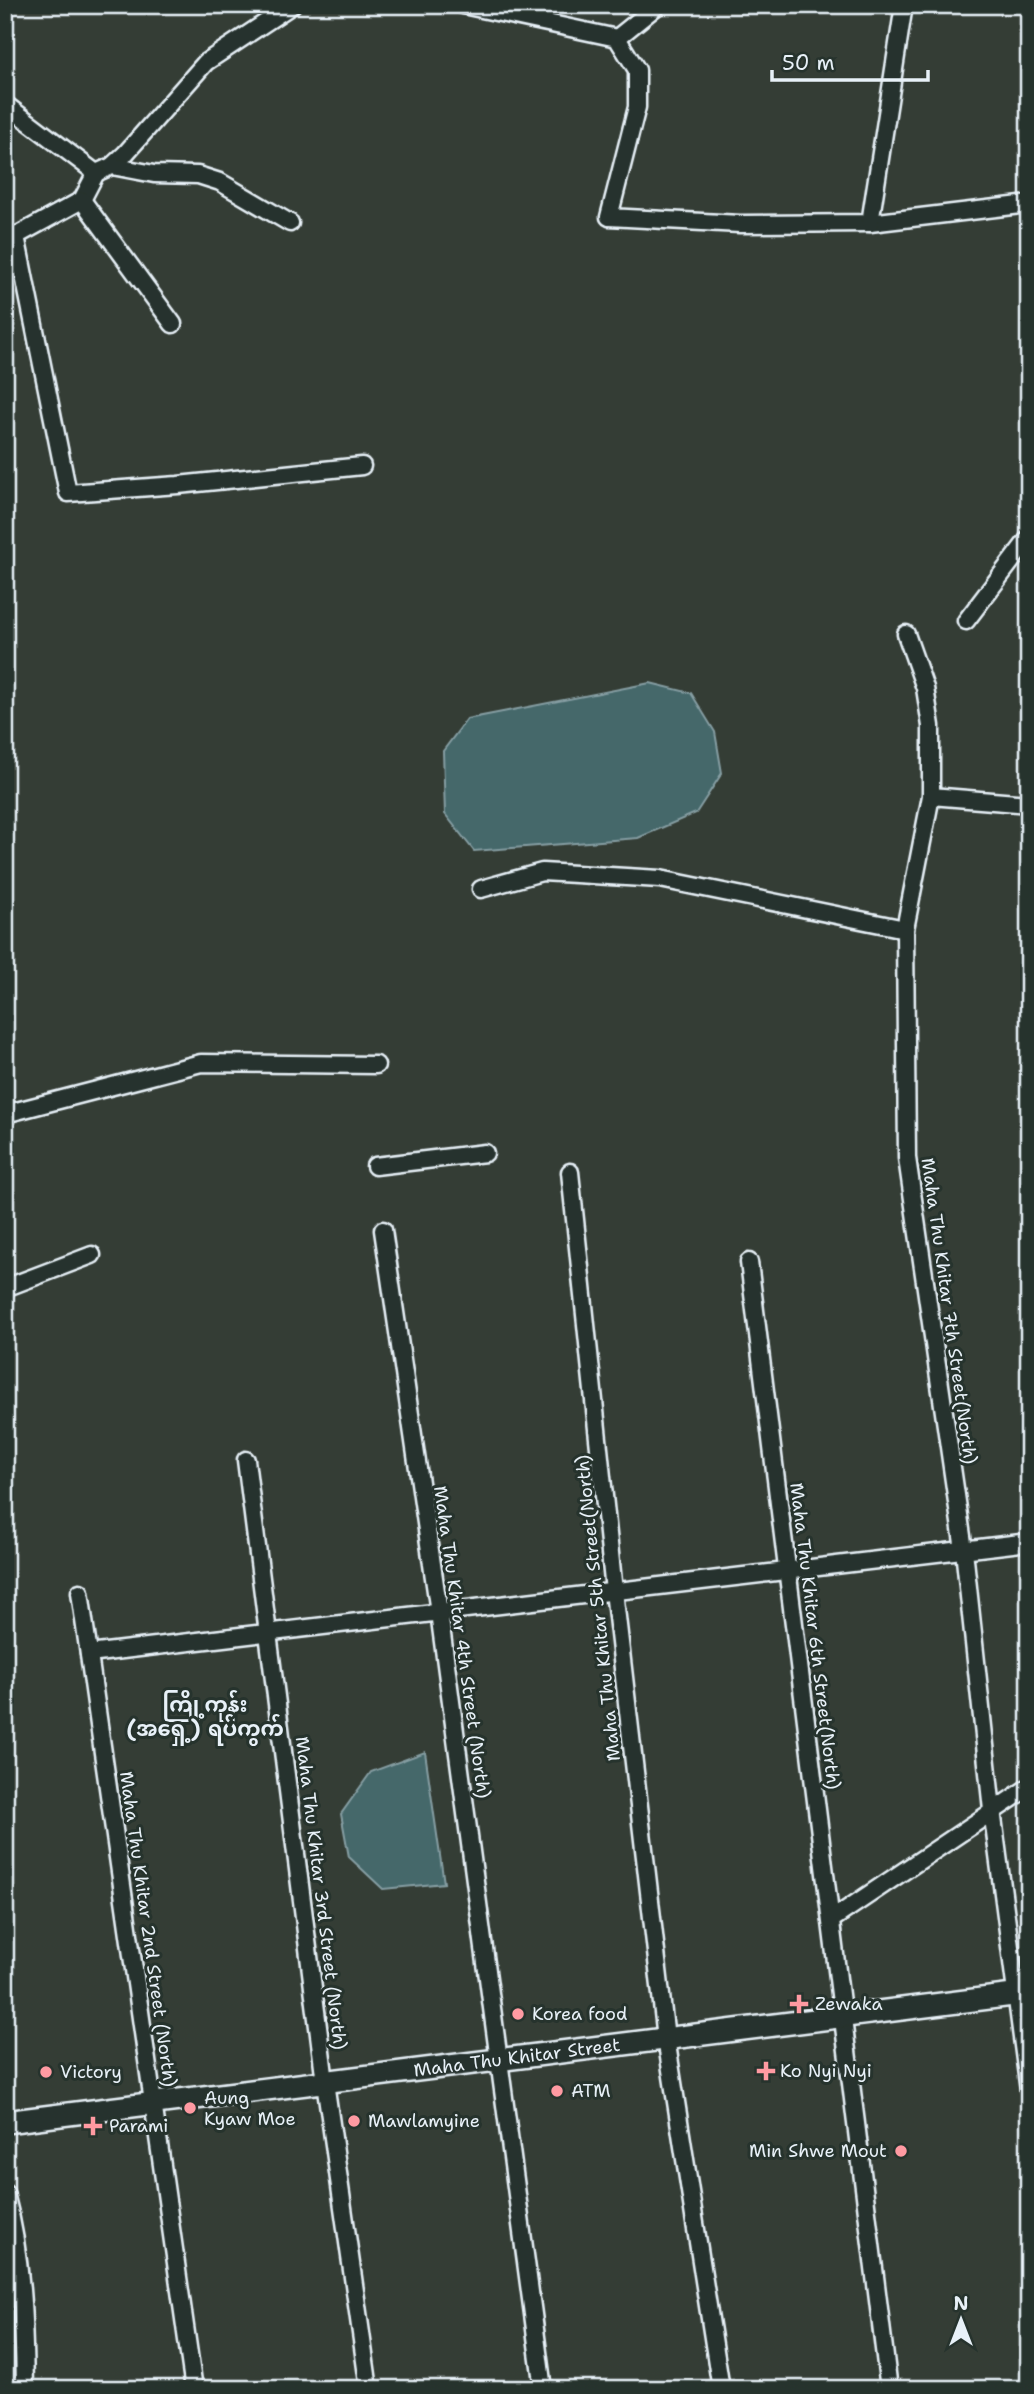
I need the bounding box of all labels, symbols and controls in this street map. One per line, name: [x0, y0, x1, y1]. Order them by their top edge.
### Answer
scale bar: [772, 38, 927, 82]
text: 50 m: [782, 49, 835, 77]
street label: Maha Thu Khitar 7th Street(North): [916, 1156, 982, 1466]
street label: Maha Thu Khitar 5th Street(North): [570, 1454, 626, 1762]
street label: Maha Thu Khitar 6th Street(North): [784, 1481, 846, 1791]
street label: Maha Thu Khitar 4th Street (North): [428, 1484, 496, 1800]
district label: ကြို့ကုန်း (အရှေ့) ရပ်ကွက်: [126, 1689, 284, 1746]
street label: Maha Thu Khitar 3rd Street (North): [290, 1735, 352, 2051]
street label: Maha Thu Khitar 2nd Street (North): [114, 1770, 182, 2088]
place label: Zewaka: [815, 1992, 883, 2016]
marker: Zewaka: [789, 1994, 809, 2014]
place label: Korea food: [532, 2002, 627, 2026]
marker: Korea food: [510, 2006, 526, 2022]
street label: Maha Thu Khitar Street: [412, 2033, 622, 2082]
place label: Ko Nyi Nyi: [780, 2059, 872, 2083]
place label: Victory: [60, 2060, 122, 2084]
marker: Ko Nyi Nyi: [758, 2063, 774, 2079]
marker: Victory: [38, 2064, 54, 2080]
place label: ATM: [571, 2079, 610, 2103]
marker: ATM: [549, 2083, 565, 2099]
place label: Aung Kyaw Moe: [204, 2086, 296, 2131]
marker: Aung Kyaw Moe: [182, 2100, 198, 2116]
place label: Mawlamyine: [368, 2109, 480, 2133]
marker: Mawlamyine: [346, 2113, 362, 2129]
place label: Parami: [109, 2114, 168, 2138]
marker: Parami: [83, 2116, 103, 2136]
place label: Min Shwe Mout: [749, 2139, 887, 2163]
marker: Min Shwe Mout: [893, 2143, 909, 2159]
north arrow: [926, 2286, 996, 2356]
text: N: [953, 2291, 969, 2316]

